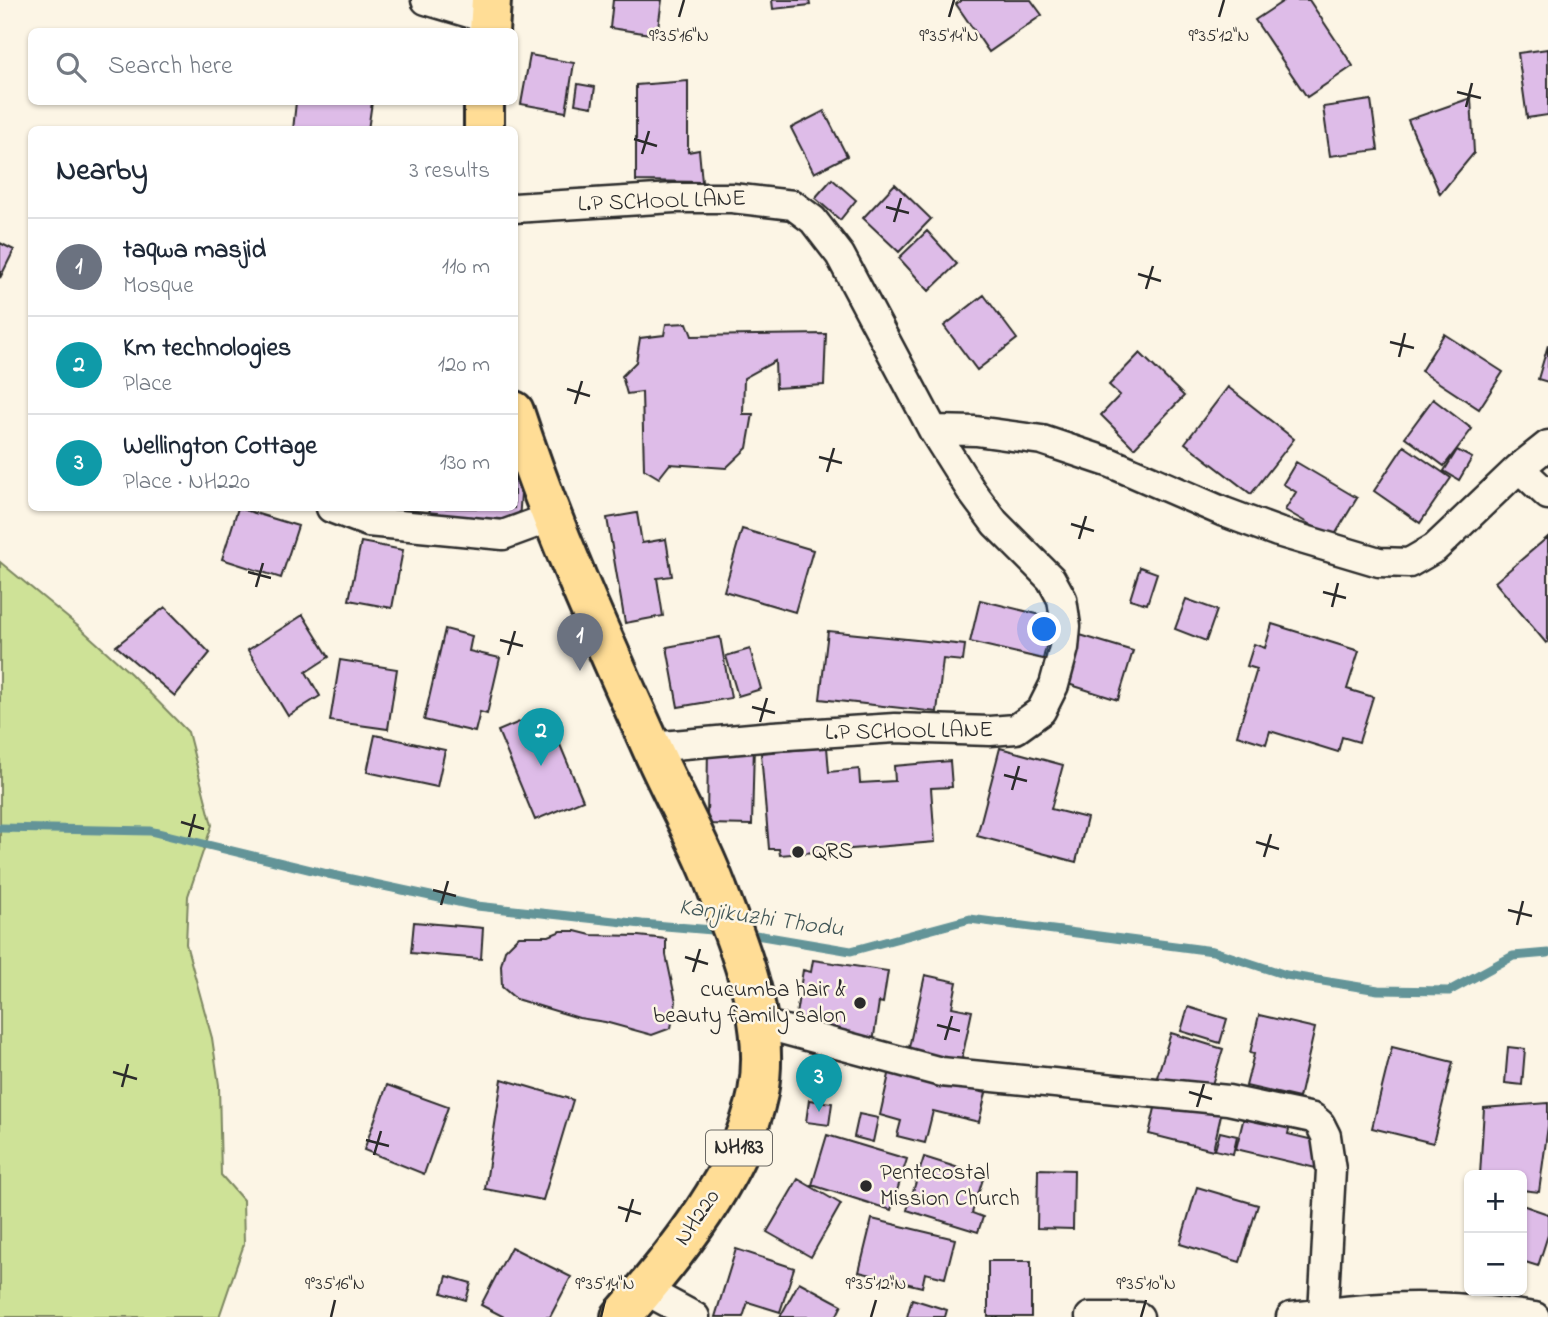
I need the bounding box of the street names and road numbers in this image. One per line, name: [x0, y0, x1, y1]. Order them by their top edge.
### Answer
street label: L.P SCHOOL LANE: [577, 183, 747, 221]
street label: L.P SCHOOL LANE: [825, 714, 993, 750]
road number: NH183: [706, 1130, 772, 1166]
street label: NH220: [667, 1183, 729, 1253]

